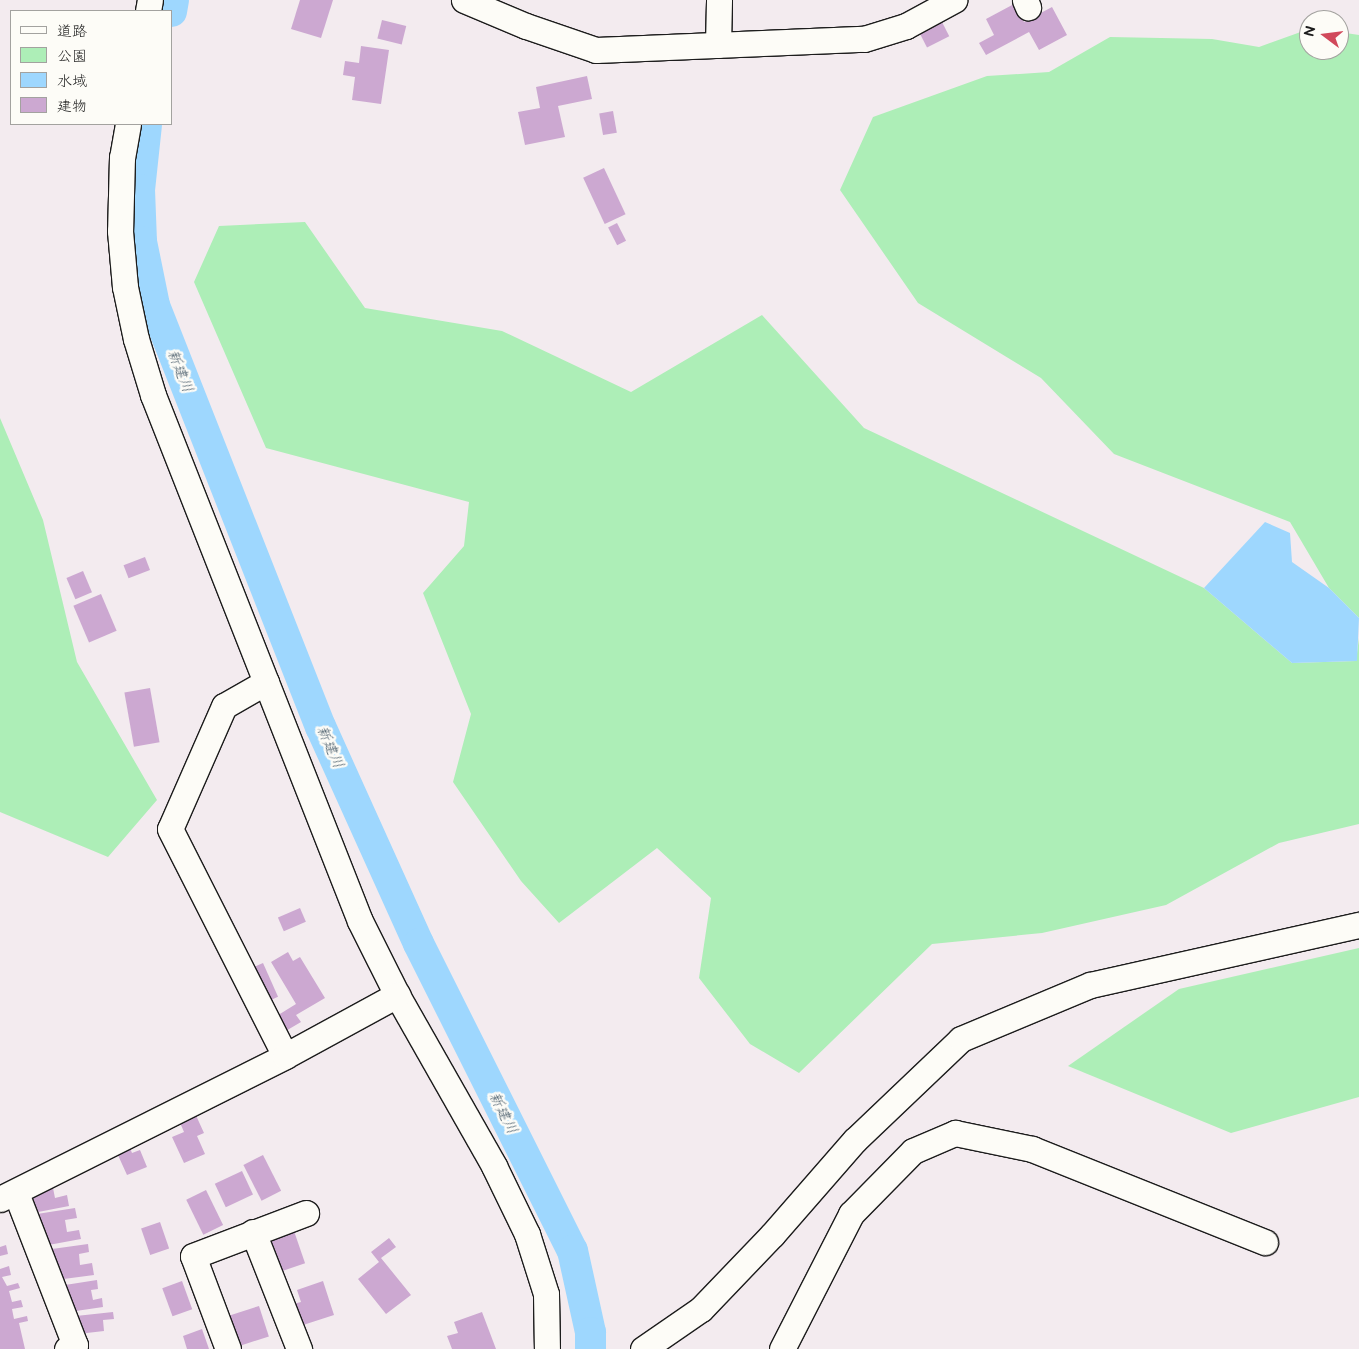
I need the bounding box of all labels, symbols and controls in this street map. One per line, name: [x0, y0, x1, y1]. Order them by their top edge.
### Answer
legend: [10, 10, 172, 125]
north arrow: [1299, 10, 1349, 60]
text: 道路: [57, 22, 87, 41]
text: N: [1300, 24, 1320, 39]
text: 公園: [57, 47, 87, 66]
text: 水域: [57, 72, 87, 91]
text: 建物: [57, 97, 87, 116]
water label: 新建川: [163, 347, 197, 395]
water label: 新建川: [313, 723, 347, 771]
water label: 新建川: [485, 1089, 521, 1137]

